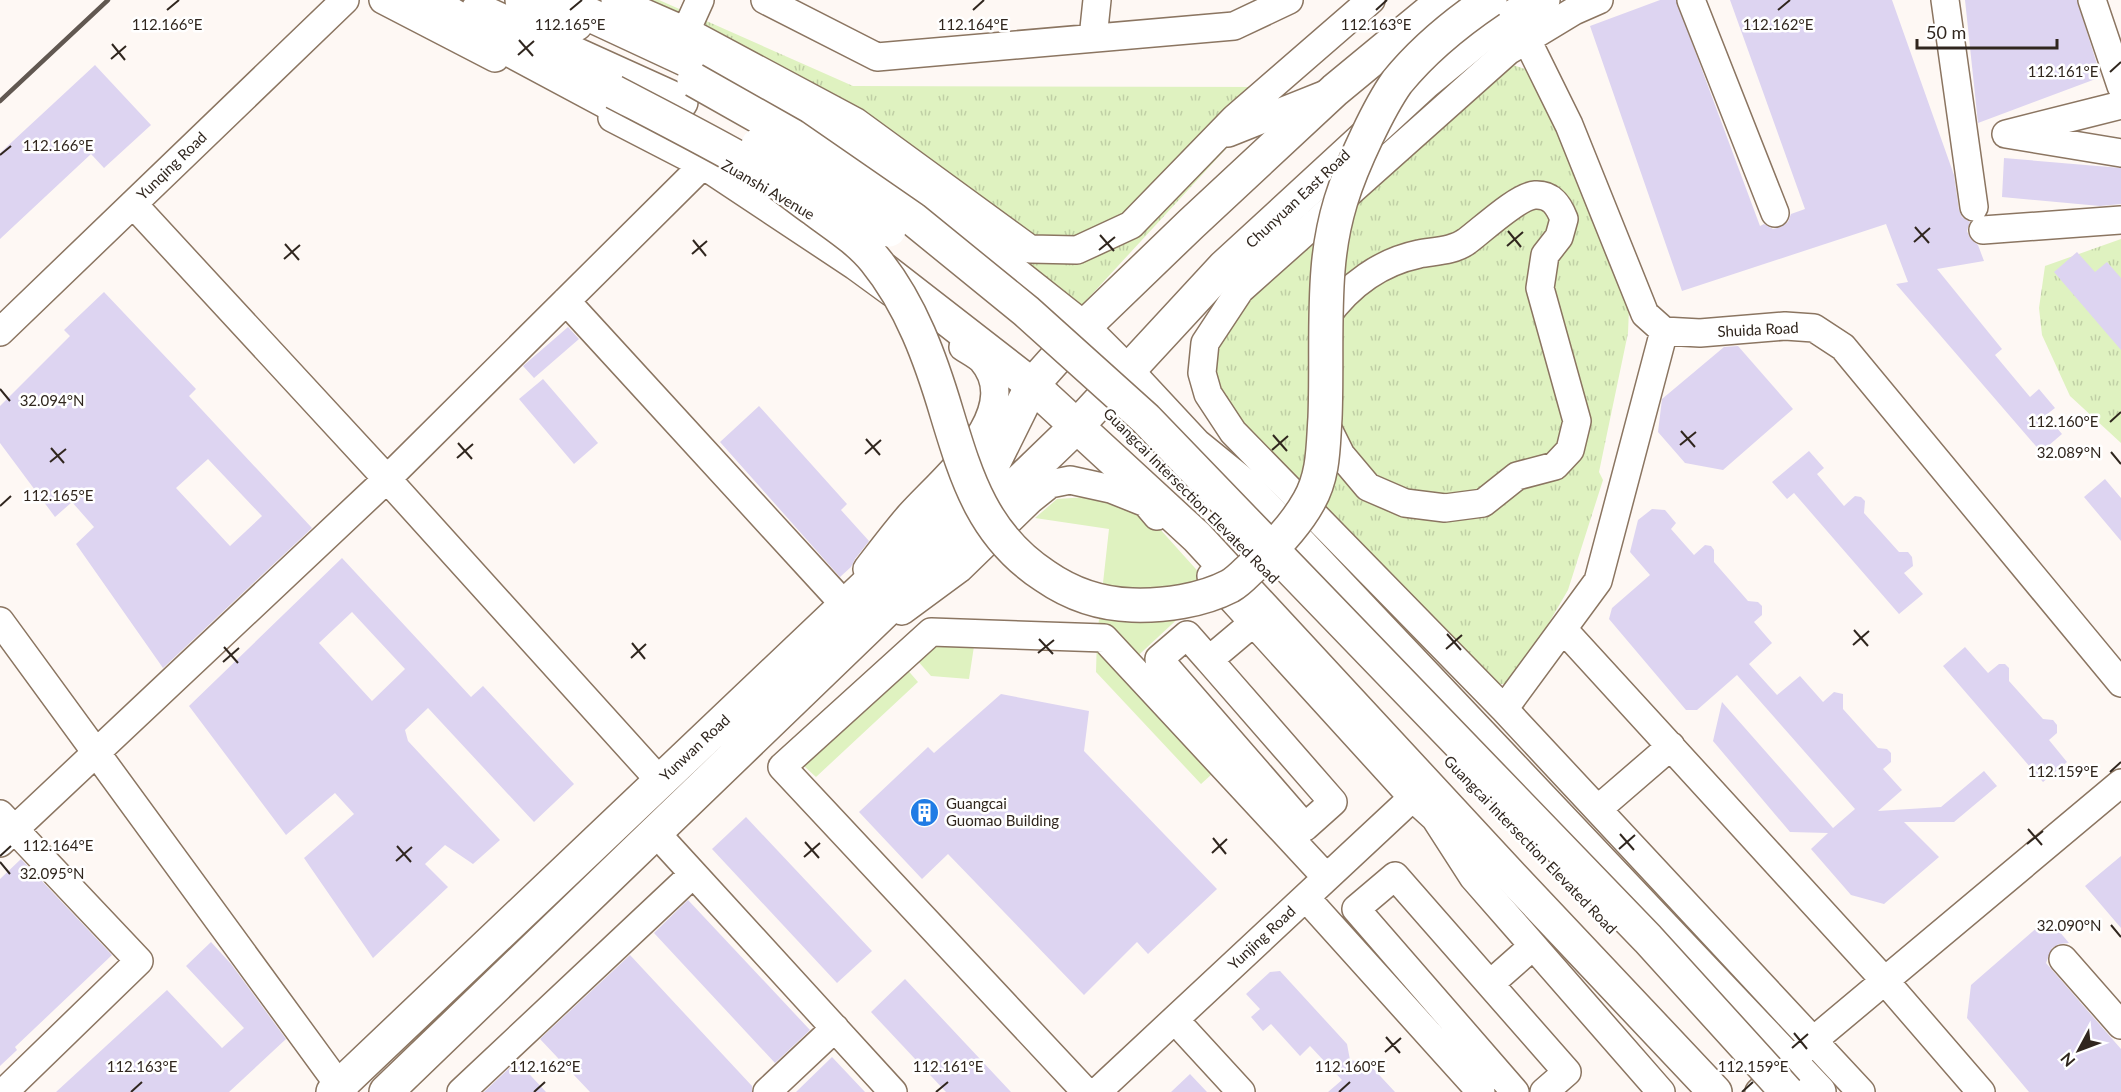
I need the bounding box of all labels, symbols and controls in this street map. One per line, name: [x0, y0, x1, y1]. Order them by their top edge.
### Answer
scale bar: [1917, 12, 2056, 50]
text: 112.166°E: [132, 15, 202, 33]
text: 112.165°E: [535, 15, 605, 33]
text: 112.164°E: [938, 15, 1008, 33]
text: 112.163°E: [1341, 15, 1411, 33]
text: 112.162°E: [1743, 15, 1813, 33]
text: 50 m: [1926, 21, 1966, 43]
text: 112.161°E: [2028, 62, 2098, 80]
street label: Yunqing Road: [133, 128, 210, 203]
text: 112.166°E: [23, 136, 93, 154]
street label: Chunyuan East Road: [1242, 145, 1353, 251]
street label: Zuanshi Avenue: [719, 155, 818, 223]
street label: Shuida Road: [1717, 318, 1799, 340]
text: 32.094°N: [20, 391, 84, 409]
street label: Guangcai Intersection Elevated Road: [1100, 404, 1283, 587]
text: 112.160°E: [2028, 412, 2098, 430]
text: 32.089°N: [2037, 443, 2101, 461]
text: 112.165°E: [23, 486, 93, 504]
street label: Yunwan Road: [655, 710, 733, 784]
street label: Guangcai Intersection Elevated Road: [1441, 751, 1621, 937]
text: 112.159°E: [2028, 762, 2098, 780]
place label: Guangcai Guomao Building: [946, 794, 1059, 829]
building icon: Guangcai Guomao Building: [909, 797, 941, 829]
text: 112.164°E: [23, 836, 93, 854]
text: 32.095°N: [20, 864, 84, 882]
street label: Yunjing Road: [1224, 902, 1299, 973]
text: 32.090°N: [2037, 916, 2101, 934]
north arrow: [2049, 1020, 2109, 1080]
text: N: [2056, 1049, 2079, 1071]
text: 112.163°E: [107, 1057, 177, 1075]
text: 112.162°E: [510, 1057, 580, 1075]
text: 112.161°E: [913, 1057, 983, 1075]
text: 112.160°E: [1315, 1057, 1385, 1075]
text: 112.159°E: [1718, 1057, 1788, 1075]

